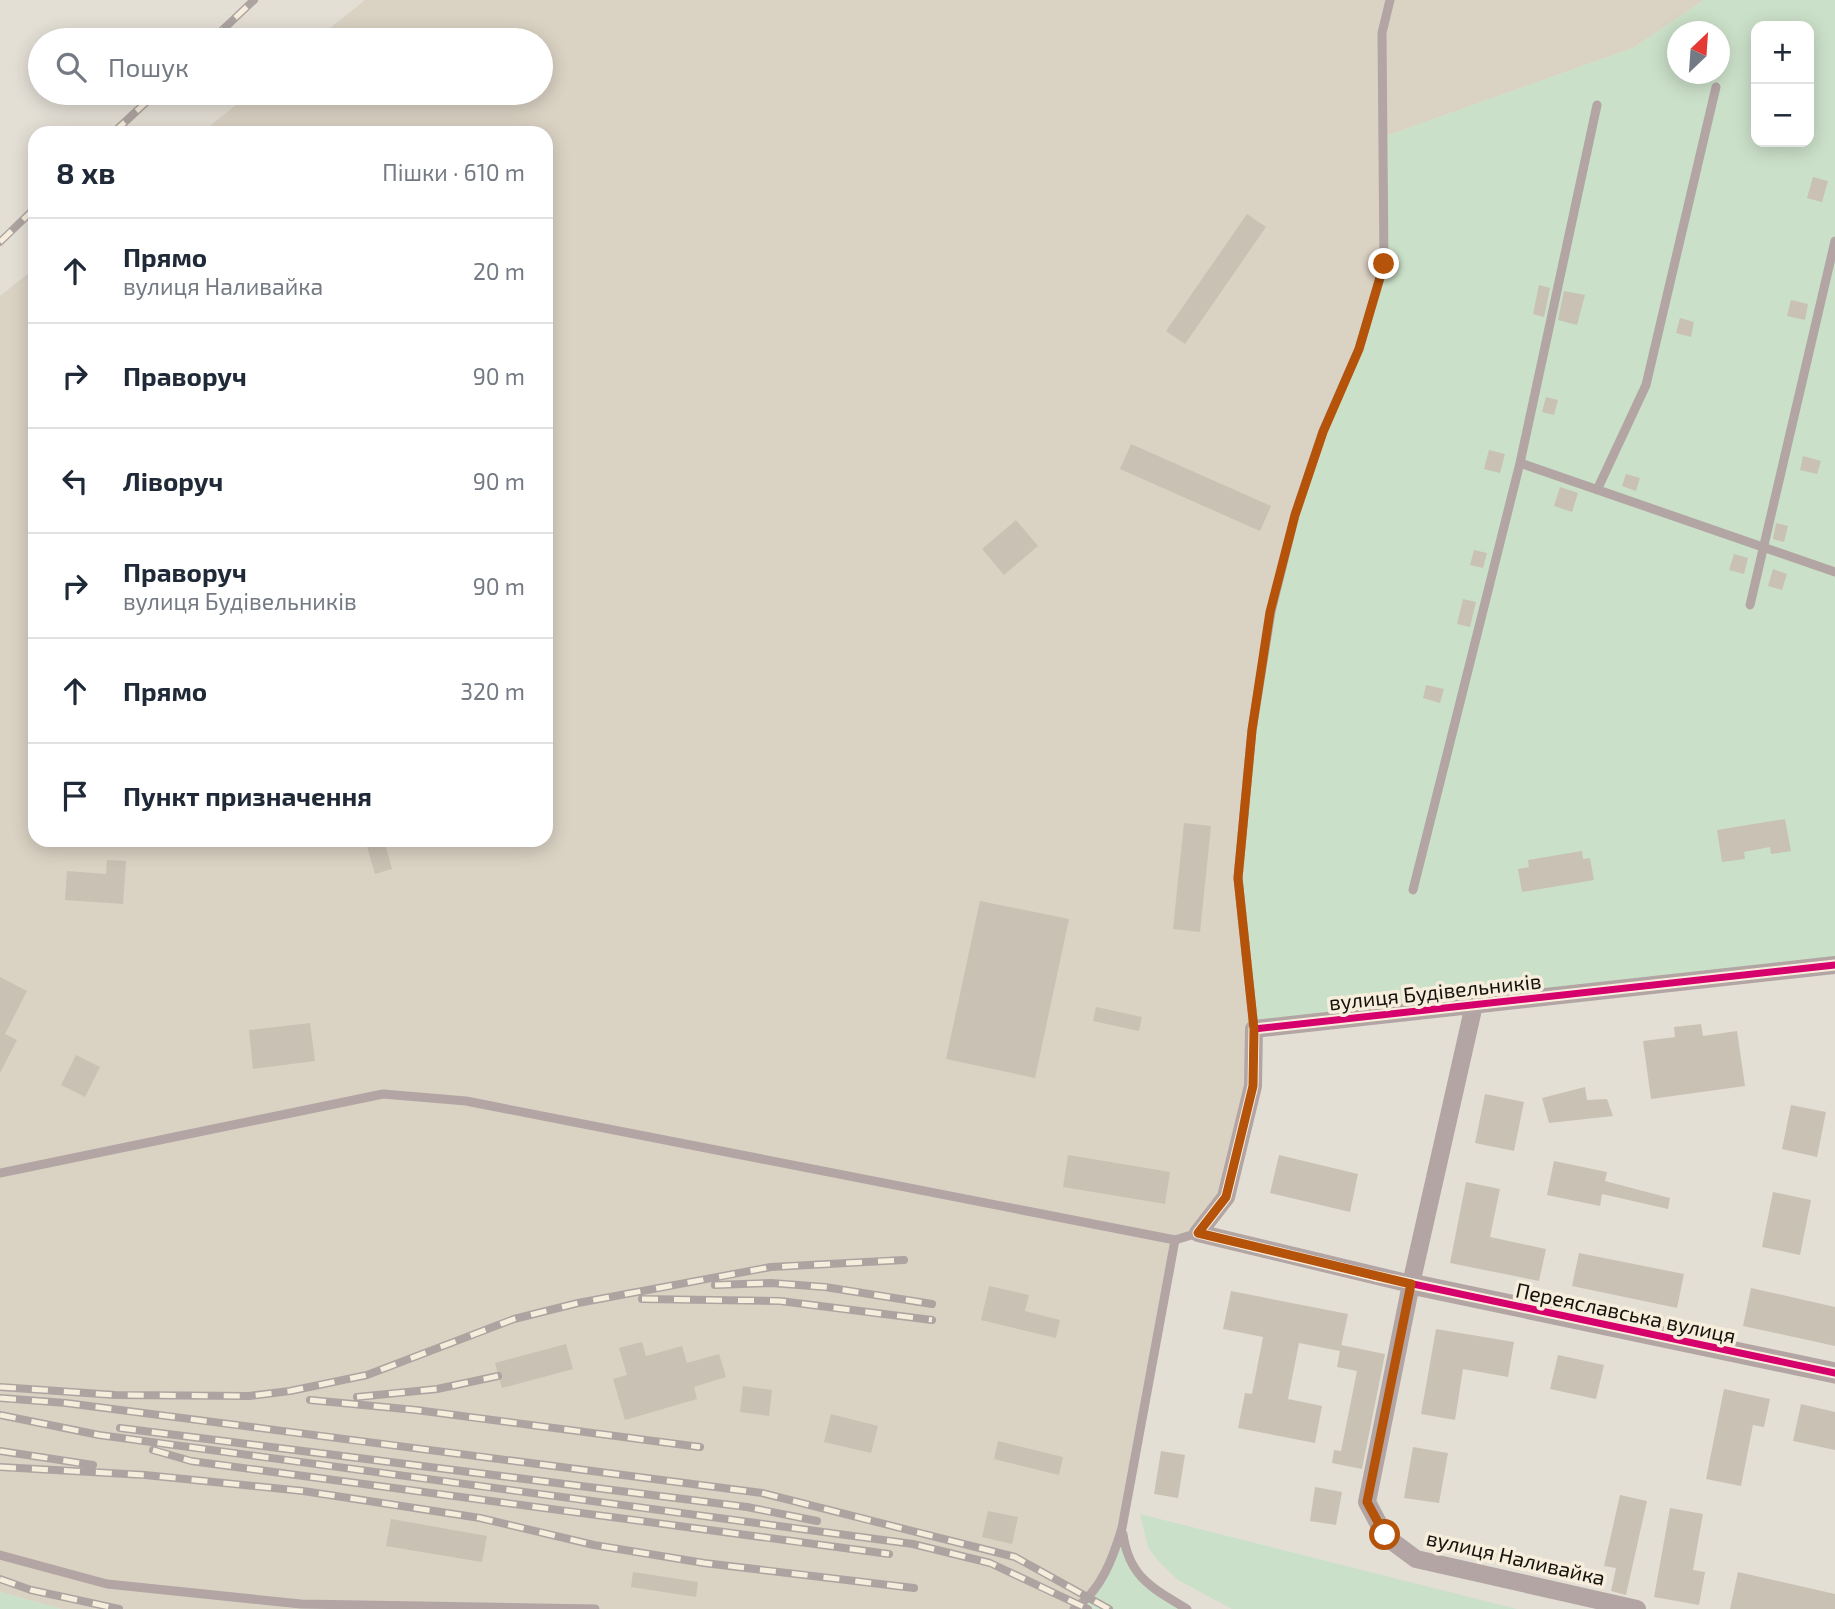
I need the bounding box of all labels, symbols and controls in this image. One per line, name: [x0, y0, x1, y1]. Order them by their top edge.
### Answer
north arrow: [1667, 21, 1730, 84]
map controls: [1751, 21, 1814, 147]
button: +: [1751, 21, 1814, 84]
search box: [28, 28, 553, 105]
icon: search: [52, 48, 90, 86]
text: Пошук: [108, 51, 189, 82]
button: −: [1751, 84, 1814, 147]
text: 8 хв: [56, 154, 115, 190]
text: Пішки · 610 m: [382, 158, 525, 186]
text: Прямо: [123, 241, 207, 272]
route end: [1368, 248, 1399, 279]
icon: ahead: [56, 252, 94, 290]
text: 20 m: [473, 257, 525, 285]
text: вулиця Наливайка: [123, 272, 323, 300]
icon: right: [56, 357, 94, 395]
text: Праворуч: [123, 360, 247, 391]
text: 90 m: [473, 362, 525, 390]
icon: left: [56, 462, 94, 500]
text: Ліворуч: [123, 465, 223, 496]
text: 90 m: [473, 467, 525, 495]
text: Праворуч: [123, 556, 247, 587]
icon: right: [56, 567, 94, 605]
text: 90 m: [473, 572, 525, 600]
text: вулиця Будівельників: [123, 587, 357, 615]
icon: ahead: [56, 672, 94, 710]
text: Прямо: [123, 675, 207, 706]
text: 320 m: [460, 677, 525, 705]
icon: arrive: [56, 777, 94, 815]
text: Пункт призначення: [123, 780, 372, 811]
street label: вулиця Будівельників: [1328, 967, 1542, 1016]
street label: Переяславська вулиця: [1513, 1276, 1738, 1349]
route start: [1369, 1519, 1400, 1550]
street label: вулиця Наливайка: [1424, 1524, 1608, 1591]

